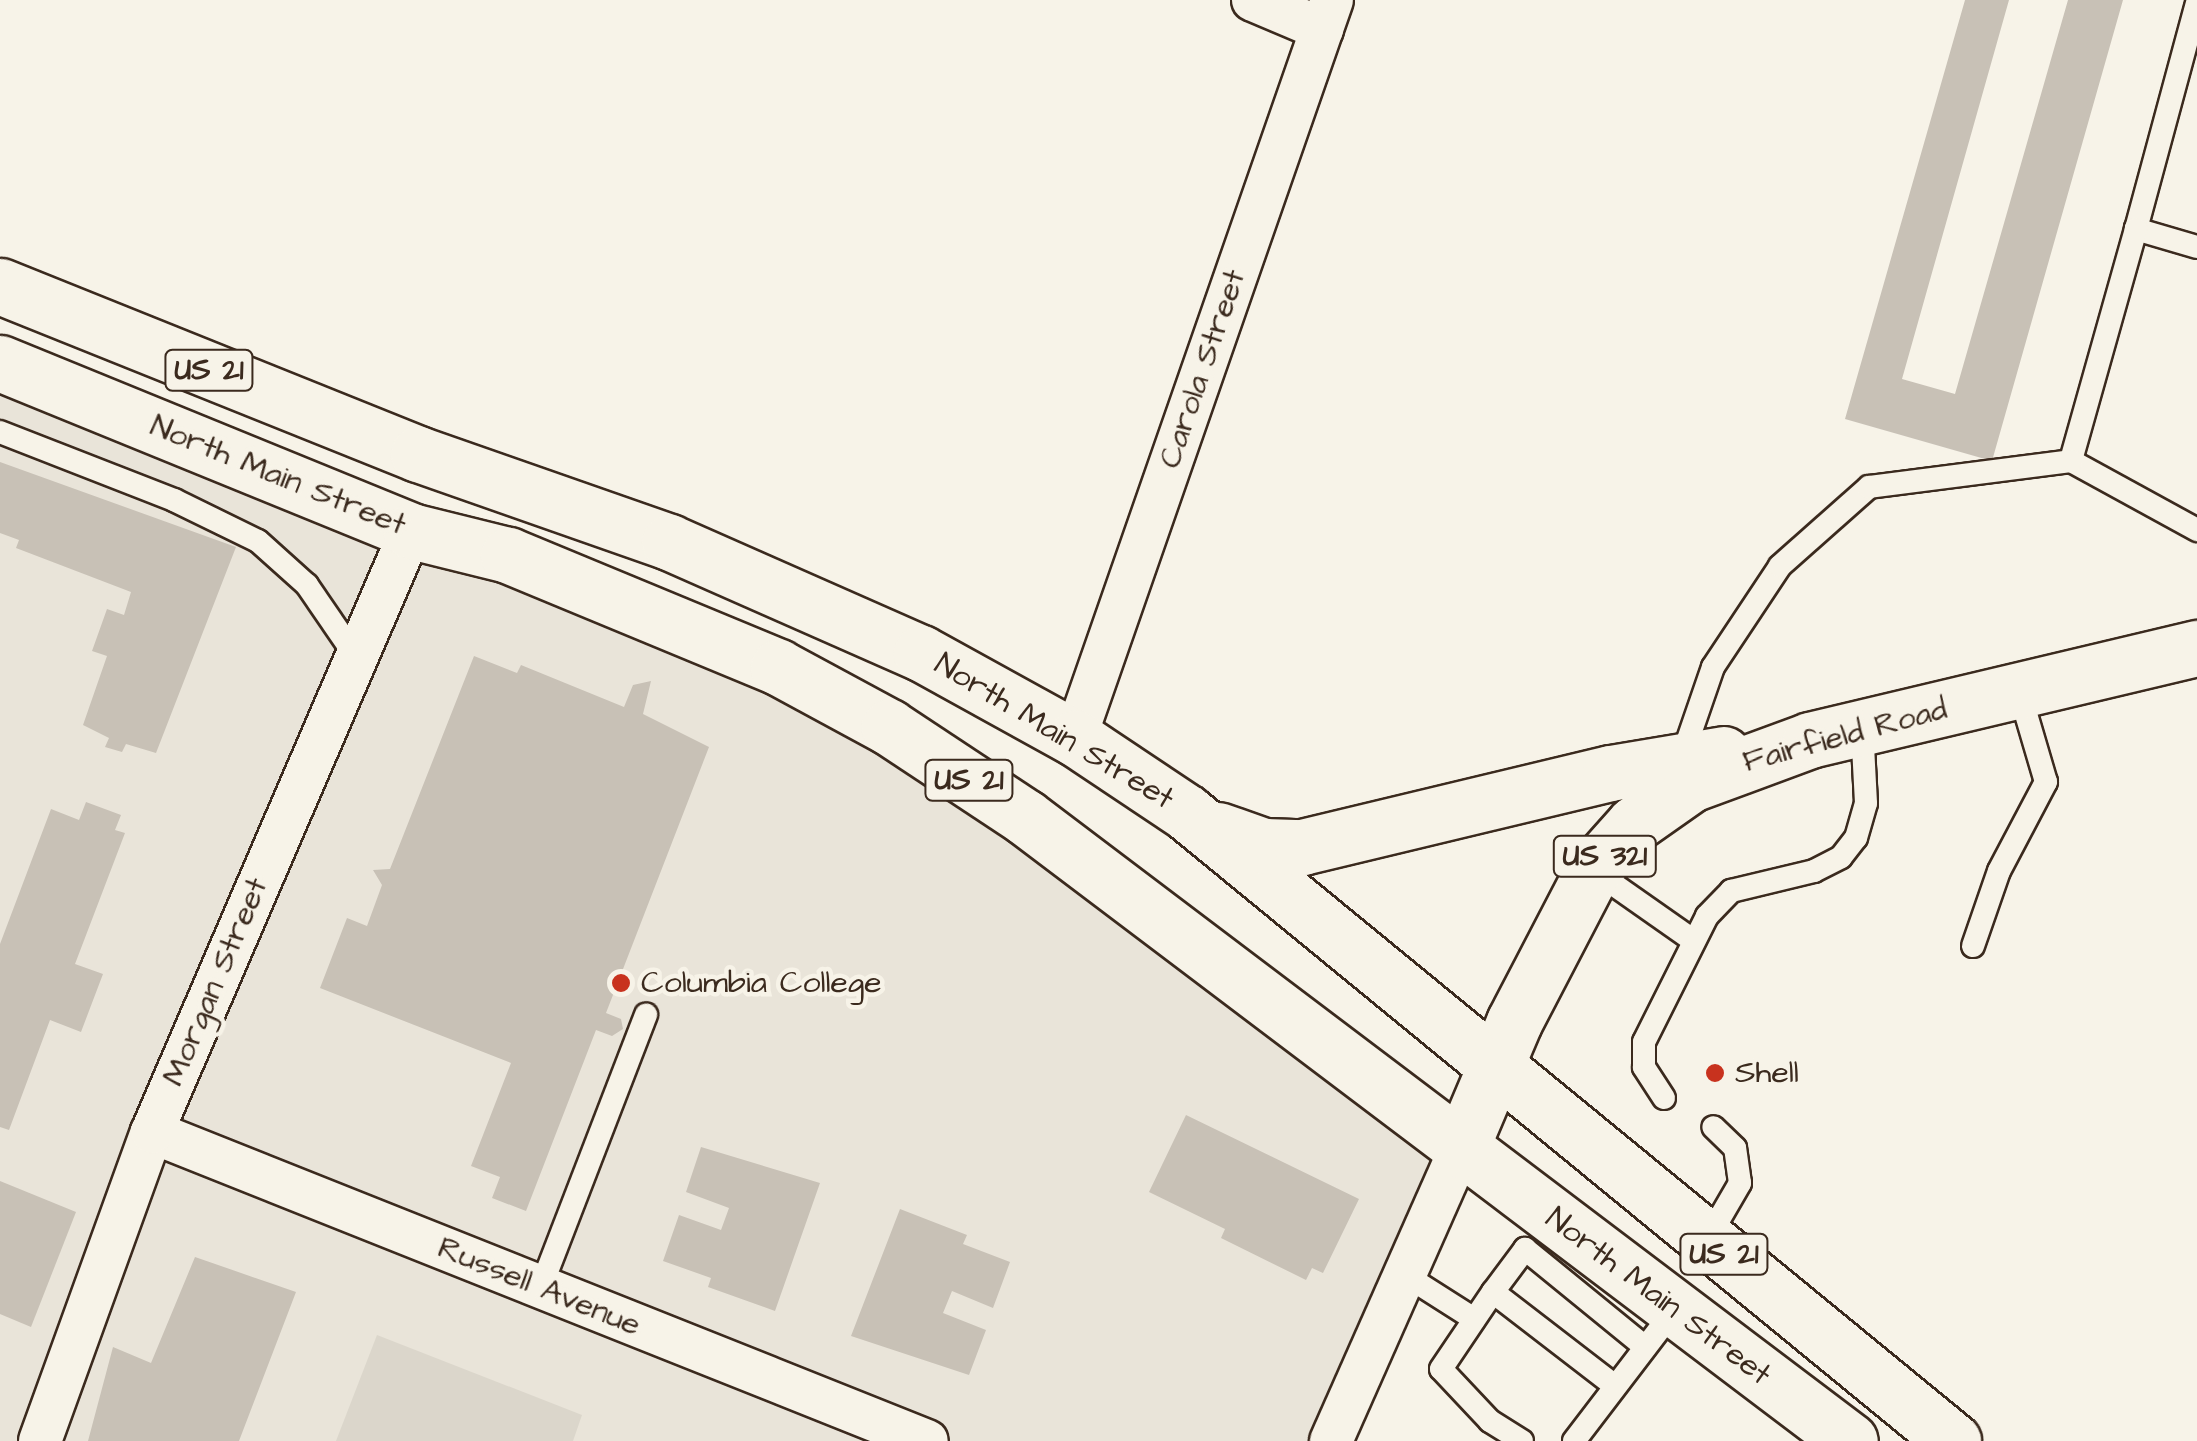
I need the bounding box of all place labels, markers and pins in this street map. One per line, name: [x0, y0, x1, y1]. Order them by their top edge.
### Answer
place label: Columbia College: [641, 964, 882, 1002]
marker: Columbia College: [610, 972, 632, 994]
place label: Shell: [1735, 1054, 1799, 1092]
marker: Shell: [1704, 1062, 1726, 1084]

